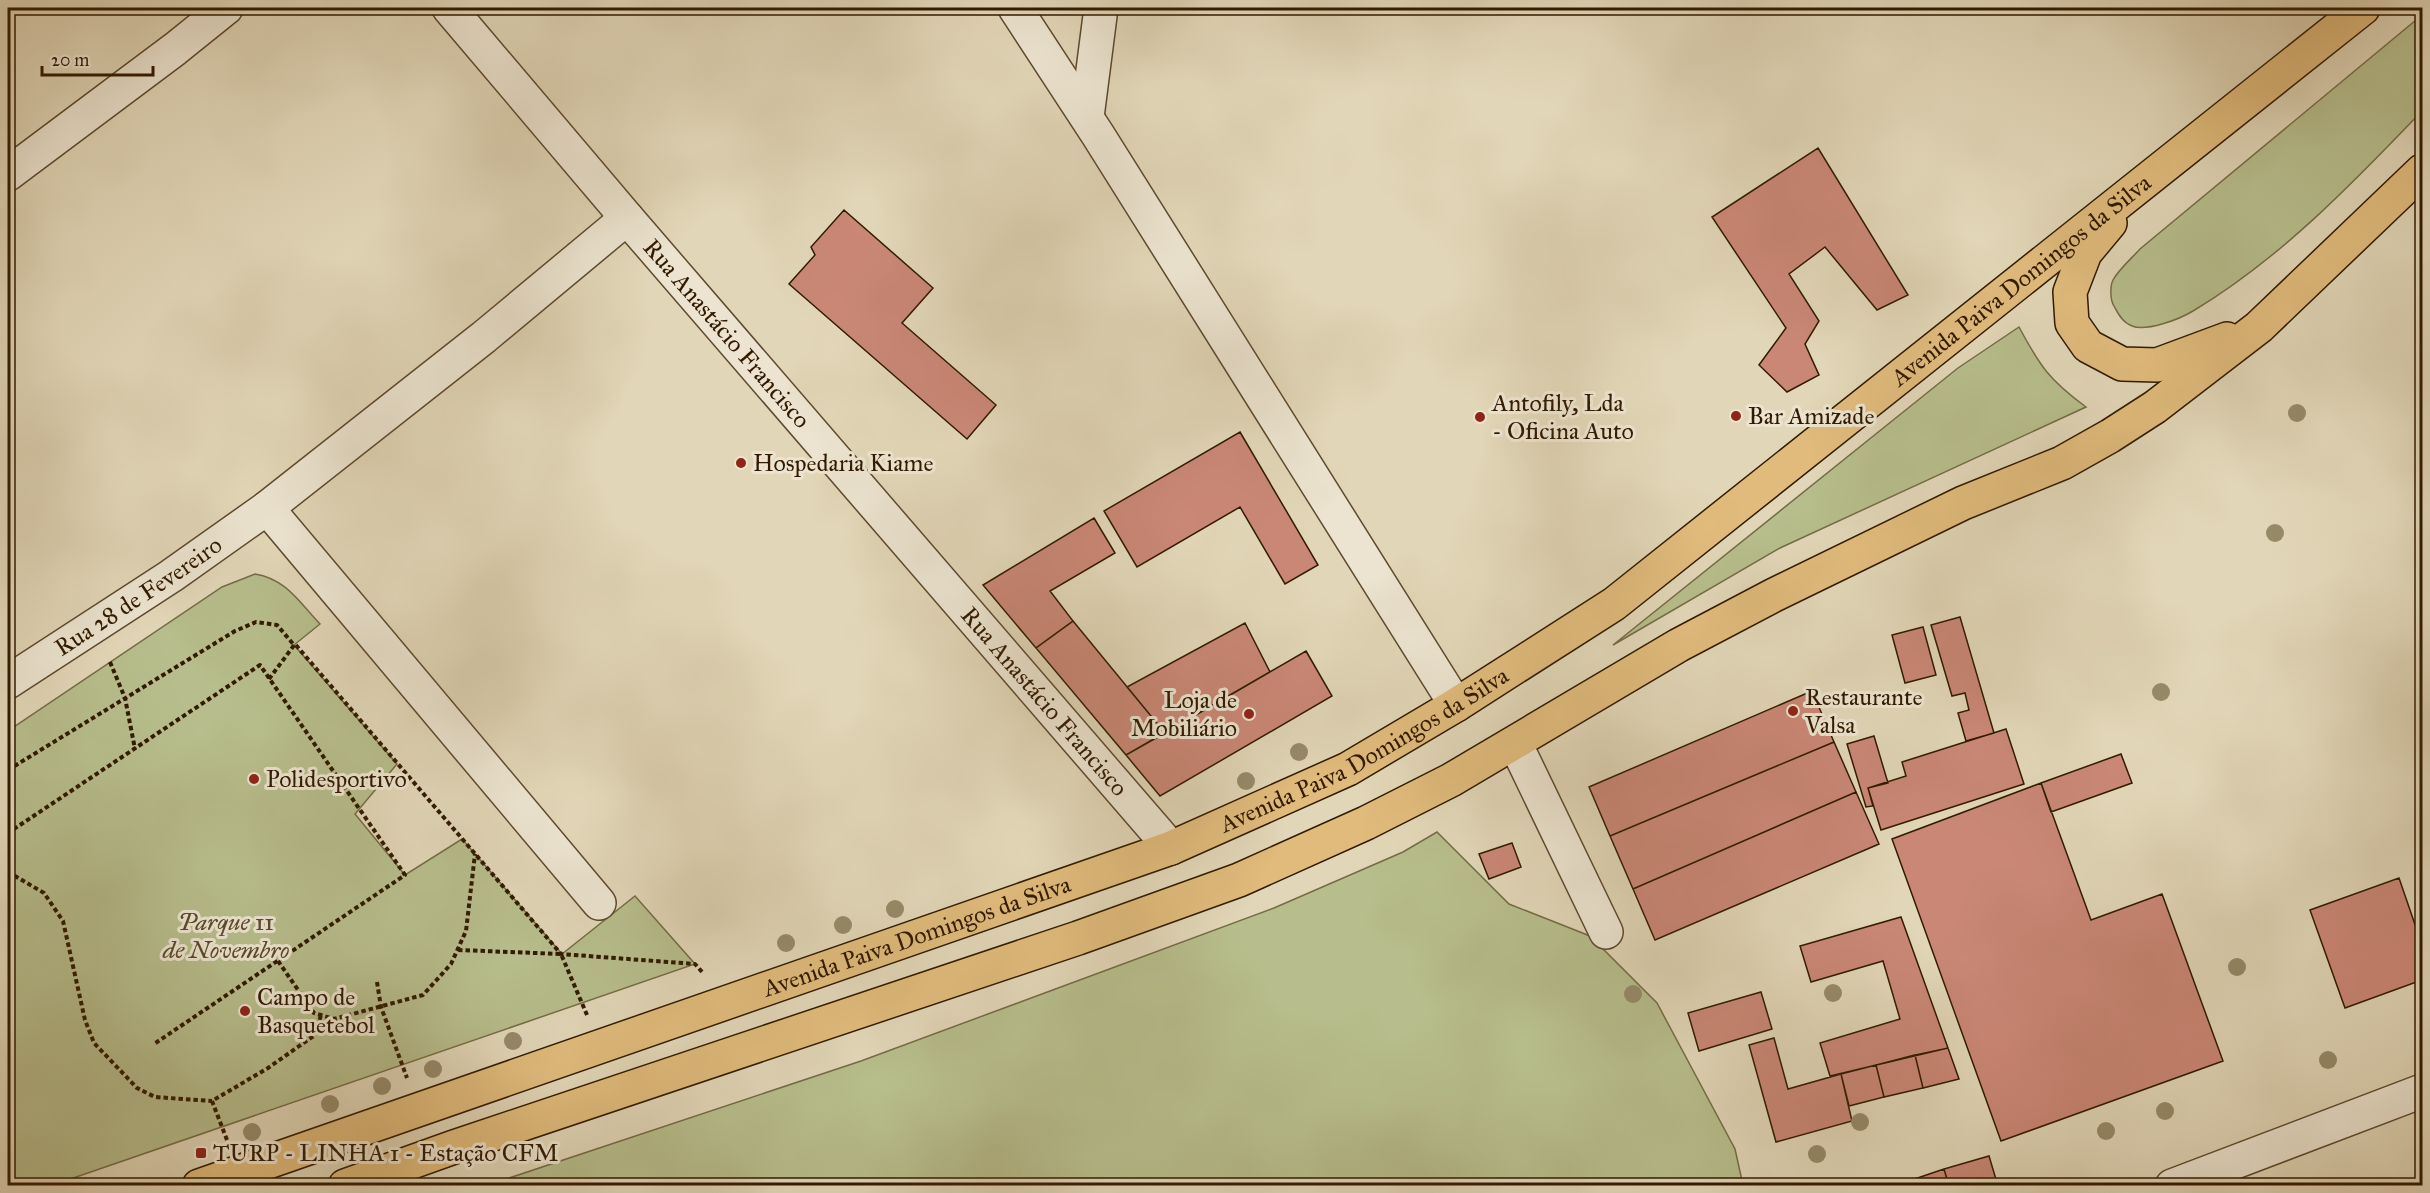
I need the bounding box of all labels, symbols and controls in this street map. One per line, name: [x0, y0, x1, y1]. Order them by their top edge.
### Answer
scale bar: [42, 39, 153, 77]
text: 20 m: [51, 49, 89, 71]
street label: Avenida Paiva Domingos da Silva: [1884, 167, 2158, 393]
street label: Rua Anastácio Francisco: [637, 233, 817, 434]
place label: Antofily, Lda - Oficina Auto: [1491, 388, 1634, 446]
place label: Bar Amizade: [1748, 401, 1874, 431]
marker: Bar Amizade: [1729, 409, 1743, 423]
marker: Antofily, Lda - Oficina Auto: [1473, 410, 1487, 424]
place label: Hospedaria Kiame: [753, 448, 933, 478]
marker: Hospedaria Kiame: [734, 456, 748, 470]
street label: Rua 28 de Fevereiro: [49, 530, 228, 663]
street label: Rua Anastácio Francisco: [954, 601, 1134, 802]
street label: Avenida Paiva Domingos da Silva: [1214, 660, 1515, 840]
place label: Restaurante Valsa: [1804, 682, 1922, 740]
place label: Loja de Mobiliário: [1131, 685, 1237, 743]
marker: Restaurante Valsa: [1786, 704, 1800, 718]
marker: Loja de Mobiliário: [1242, 707, 1256, 721]
place label: Polidesportivo: [266, 764, 407, 794]
marker: Polidesportivo: [247, 772, 261, 786]
street label: Avenida Paiva Domingos da Silva: [758, 869, 1076, 1004]
park label: Parque 11 de Novembro: [162, 907, 289, 965]
place label: Campo de Basquetebol: [257, 982, 375, 1040]
marker: Campo de Basquetebol: [238, 1004, 252, 1018]
place label: TURP - LINHA 1 - Estação CFM: [213, 1138, 558, 1168]
marker: TURP - LINHA 1 - Estação CFM: [194, 1146, 208, 1160]

